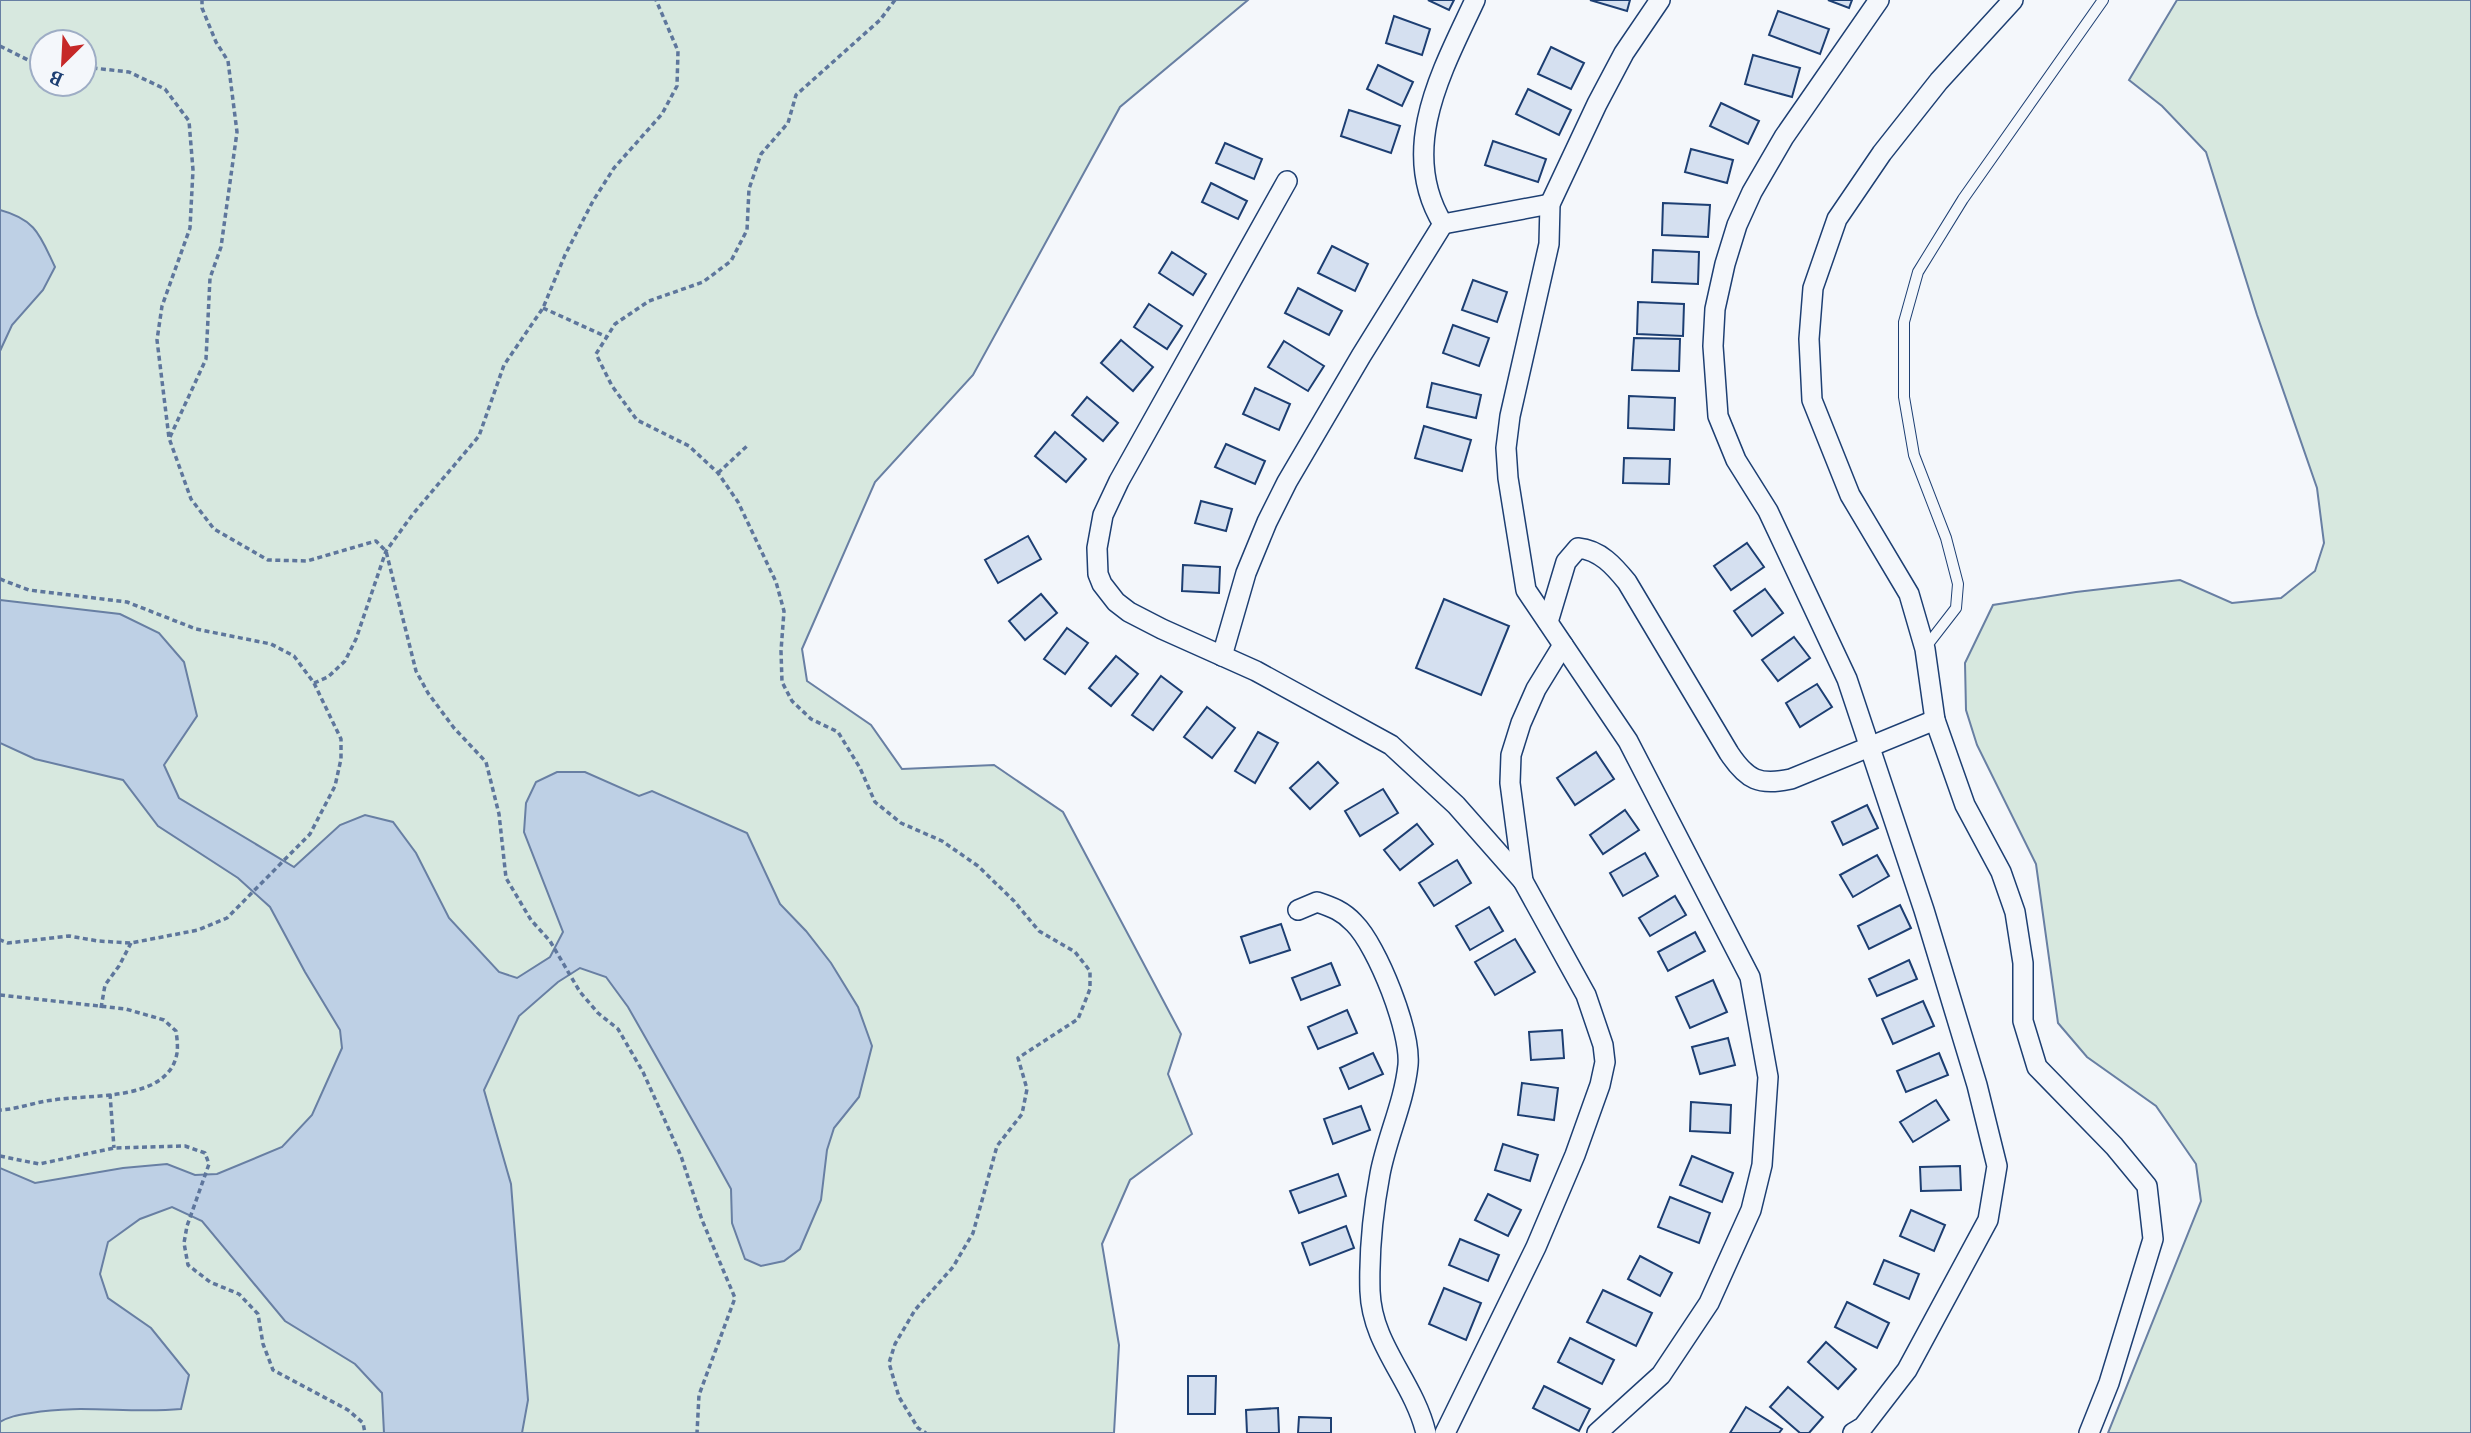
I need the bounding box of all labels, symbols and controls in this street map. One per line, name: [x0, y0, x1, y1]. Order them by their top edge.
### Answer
north arrow: [28, 28, 98, 98]
text: B: [45, 65, 67, 93]

